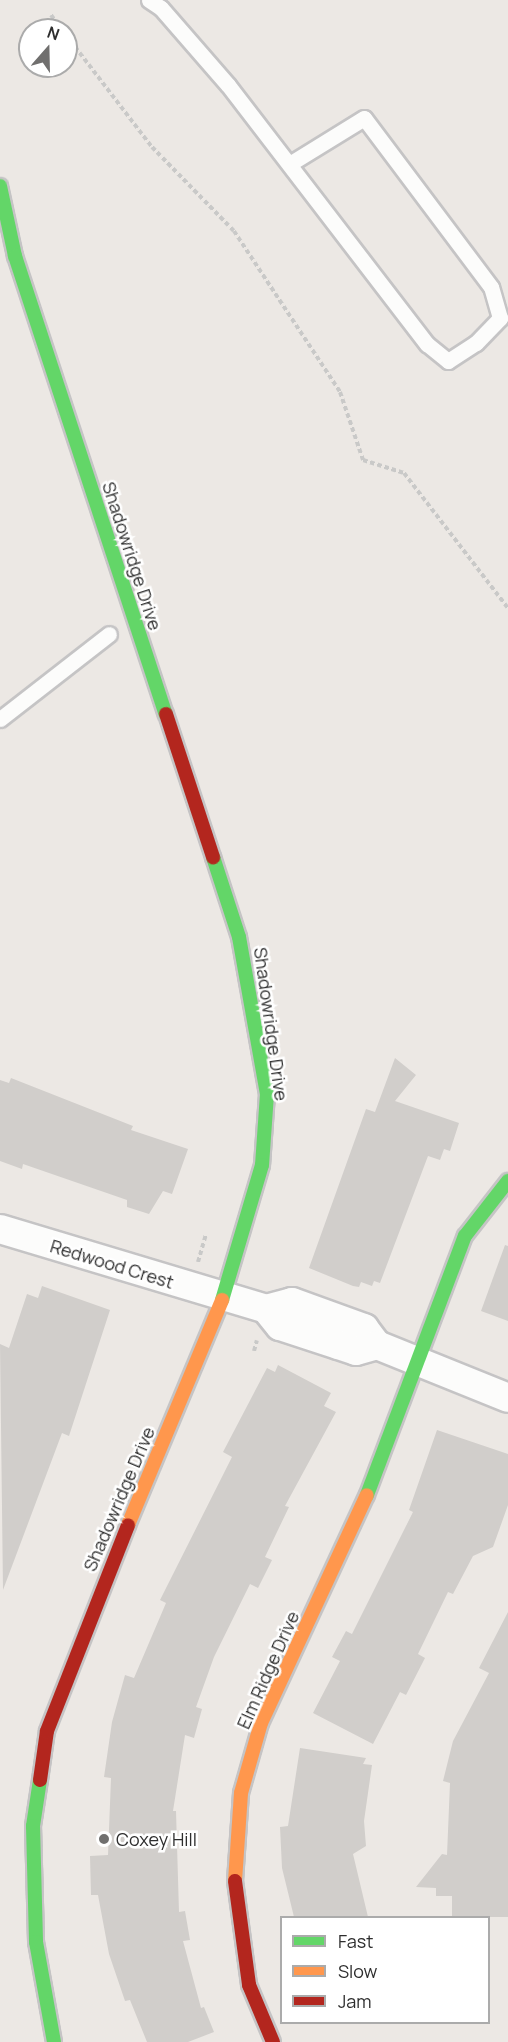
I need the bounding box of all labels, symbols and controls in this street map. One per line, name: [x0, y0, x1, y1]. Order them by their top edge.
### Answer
north arrow: [18, 18, 78, 78]
text: N: [44, 21, 63, 45]
street label: Shadowridge Drive: [98, 479, 166, 633]
street label: Shadowridge Drive: [250, 946, 292, 1102]
street label: Redwood Crest: [48, 1235, 176, 1293]
street label: Shadowridge Drive: [79, 1424, 159, 1574]
street label: Elm Ridge Drive: [232, 1608, 304, 1732]
place label: Coxey Hill: [116, 1828, 197, 1850]
marker: Coxey Hill: [97, 1832, 111, 1846]
legend: [280, 1916, 490, 2024]
text: Fast: [338, 1929, 373, 1953]
text: Slow: [338, 1959, 377, 1983]
text: Jam: [338, 1989, 372, 2013]

